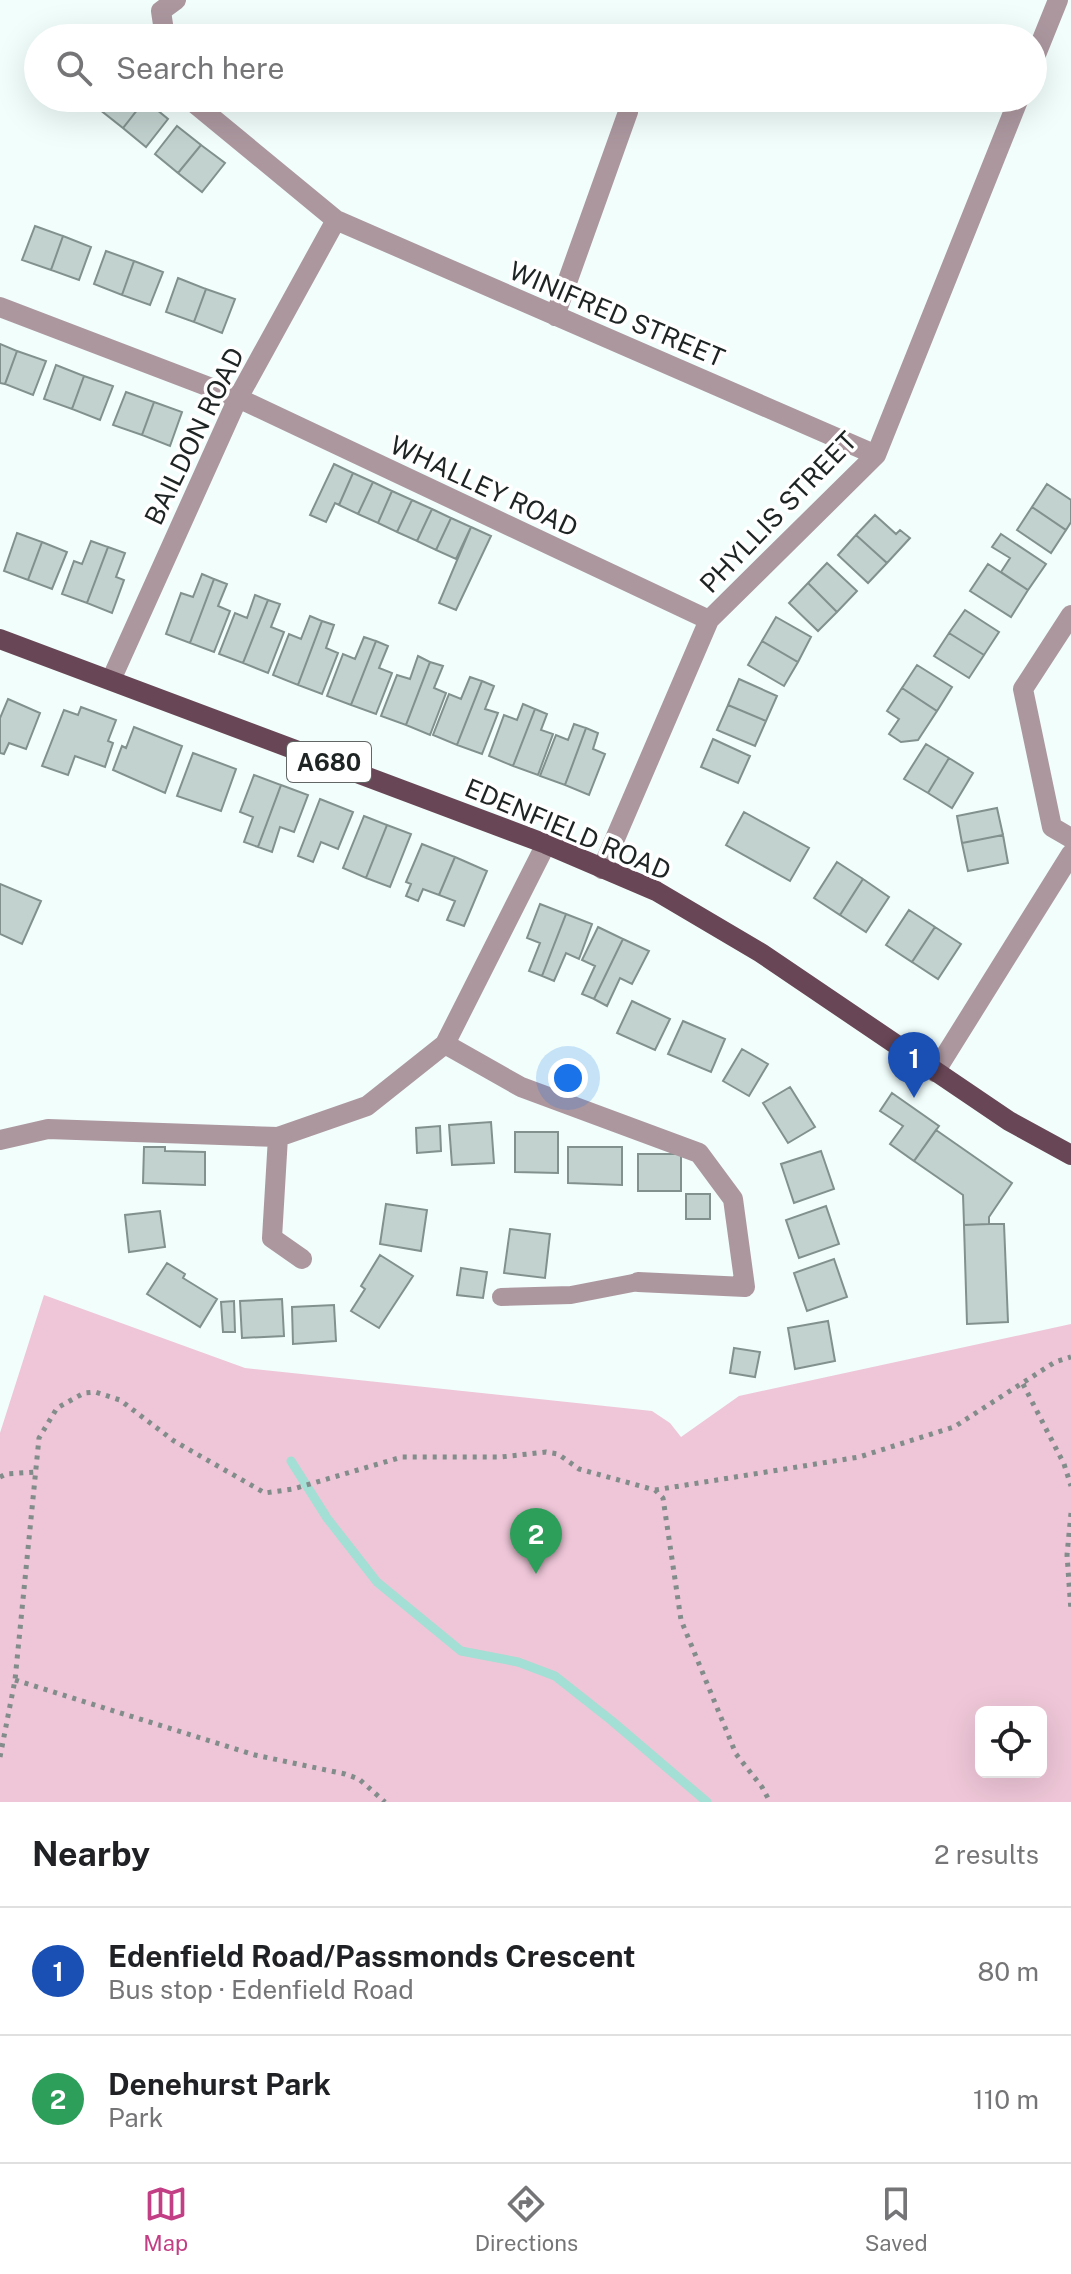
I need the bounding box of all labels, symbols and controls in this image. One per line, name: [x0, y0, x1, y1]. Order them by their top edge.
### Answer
search box: [24, 24, 1047, 112]
icon: search: [52, 46, 96, 90]
text: Search here: [116, 50, 284, 86]
street label: WINIFRED STREET: [505, 255, 729, 373]
street label: BAILDON ROAD: [138, 342, 250, 530]
street label: PHYLLIS STREET: [693, 425, 863, 599]
street label: WHALLEY ROAD: [385, 429, 583, 543]
road number: A680: [287, 742, 371, 782]
street label: EDENFIELD ROAD: [460, 772, 676, 886]
pin: 1: [888, 1032, 940, 1098]
your location: [548, 1058, 588, 1098]
pin: 2: [510, 1508, 562, 1574]
map controls: [975, 1706, 1047, 1778]
button: locate: [975, 1706, 1047, 1778]
text: Nearby: [32, 1834, 150, 1874]
text: 2 results: [934, 1839, 1039, 1870]
text: Edenfield Road/Passmonds Crescent: [108, 1938, 635, 1974]
text: 1: [52, 1956, 64, 1987]
text: 80 m: [978, 1956, 1039, 1987]
text: Bus stop · Edenfield Road: [108, 1974, 414, 2005]
text: Denehurst Park: [108, 2066, 331, 2102]
text: 2: [50, 2084, 66, 2115]
text: 110 m: [973, 2084, 1039, 2115]
text: Park: [108, 2102, 163, 2133]
tab: Map: [143, 2182, 188, 2256]
tab: Directions: [475, 2182, 578, 2256]
tab: Saved: [865, 2182, 928, 2256]

